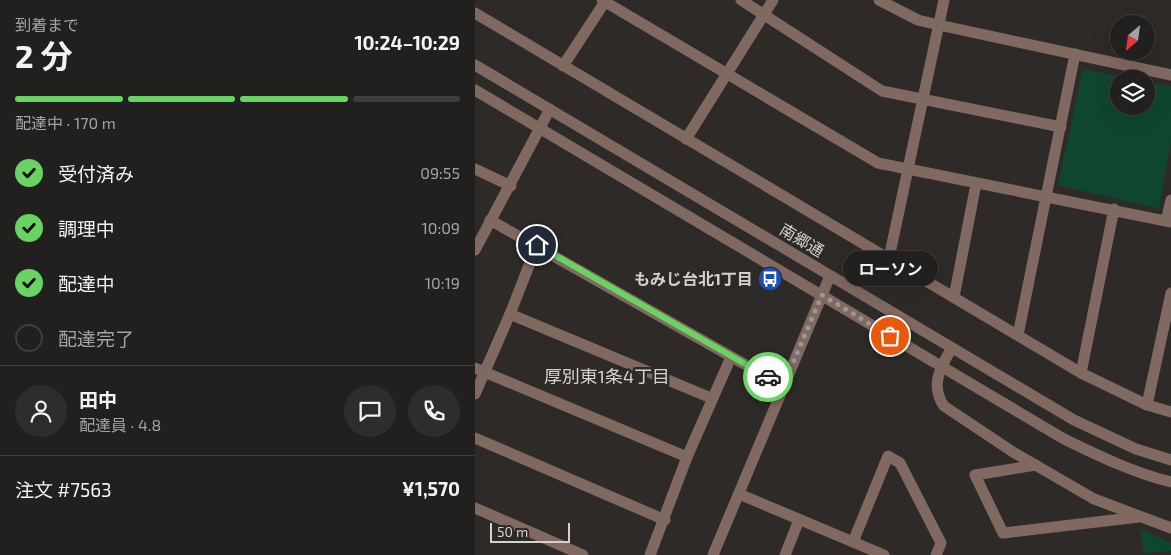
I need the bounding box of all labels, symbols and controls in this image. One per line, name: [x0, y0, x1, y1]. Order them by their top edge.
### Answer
text: 到着まで: [15, 15, 79, 34]
north arrow: [1110, 15, 1155, 60]
map controls: [1110, 15, 1155, 115]
text: 10:24–10:29: [354, 31, 460, 54]
text: 2 分: [15, 36, 73, 74]
button: layers: [1110, 70, 1155, 115]
text: 配達中 · 170 m: [15, 113, 116, 132]
icon: check: [15, 159, 43, 187]
text: 受付済み: [58, 162, 134, 185]
text: 09:55: [420, 163, 460, 182]
icon: check: [15, 214, 43, 242]
text: 調理中: [58, 217, 115, 240]
text: 10:09: [421, 218, 460, 237]
street label: 南郷通: [777, 219, 828, 260]
pin: [516, 224, 558, 266]
icon: home: [523, 231, 551, 259]
callout: ローソン: [843, 251, 937, 286]
text: ローソン: [858, 259, 923, 278]
bus stop icon: もみじ台北1丁目: [757, 266, 783, 292]
icon: check: [15, 269, 43, 297]
place label: もみじ台北1丁目: [634, 269, 753, 288]
text: 配達中: [58, 272, 115, 295]
text: 10:19: [425, 273, 460, 292]
pin: [869, 315, 911, 357]
icon: bag: [876, 322, 904, 350]
text: 配達完了: [58, 327, 134, 350]
courier: [743, 352, 793, 402]
icon: car: [754, 363, 782, 391]
district label: 厚別東1条4丁目: [544, 365, 670, 387]
button: person: [15, 385, 67, 437]
button: chat: [344, 385, 396, 437]
button: phone: [408, 385, 460, 437]
text: 田中: [79, 388, 117, 411]
text: 配達員 · 4.8: [79, 415, 161, 434]
text: ¥1,570: [402, 477, 460, 500]
text: 注文 #7563: [15, 478, 112, 501]
scale bar: [490, 520, 570, 543]
text: 50 m: [497, 523, 528, 540]

